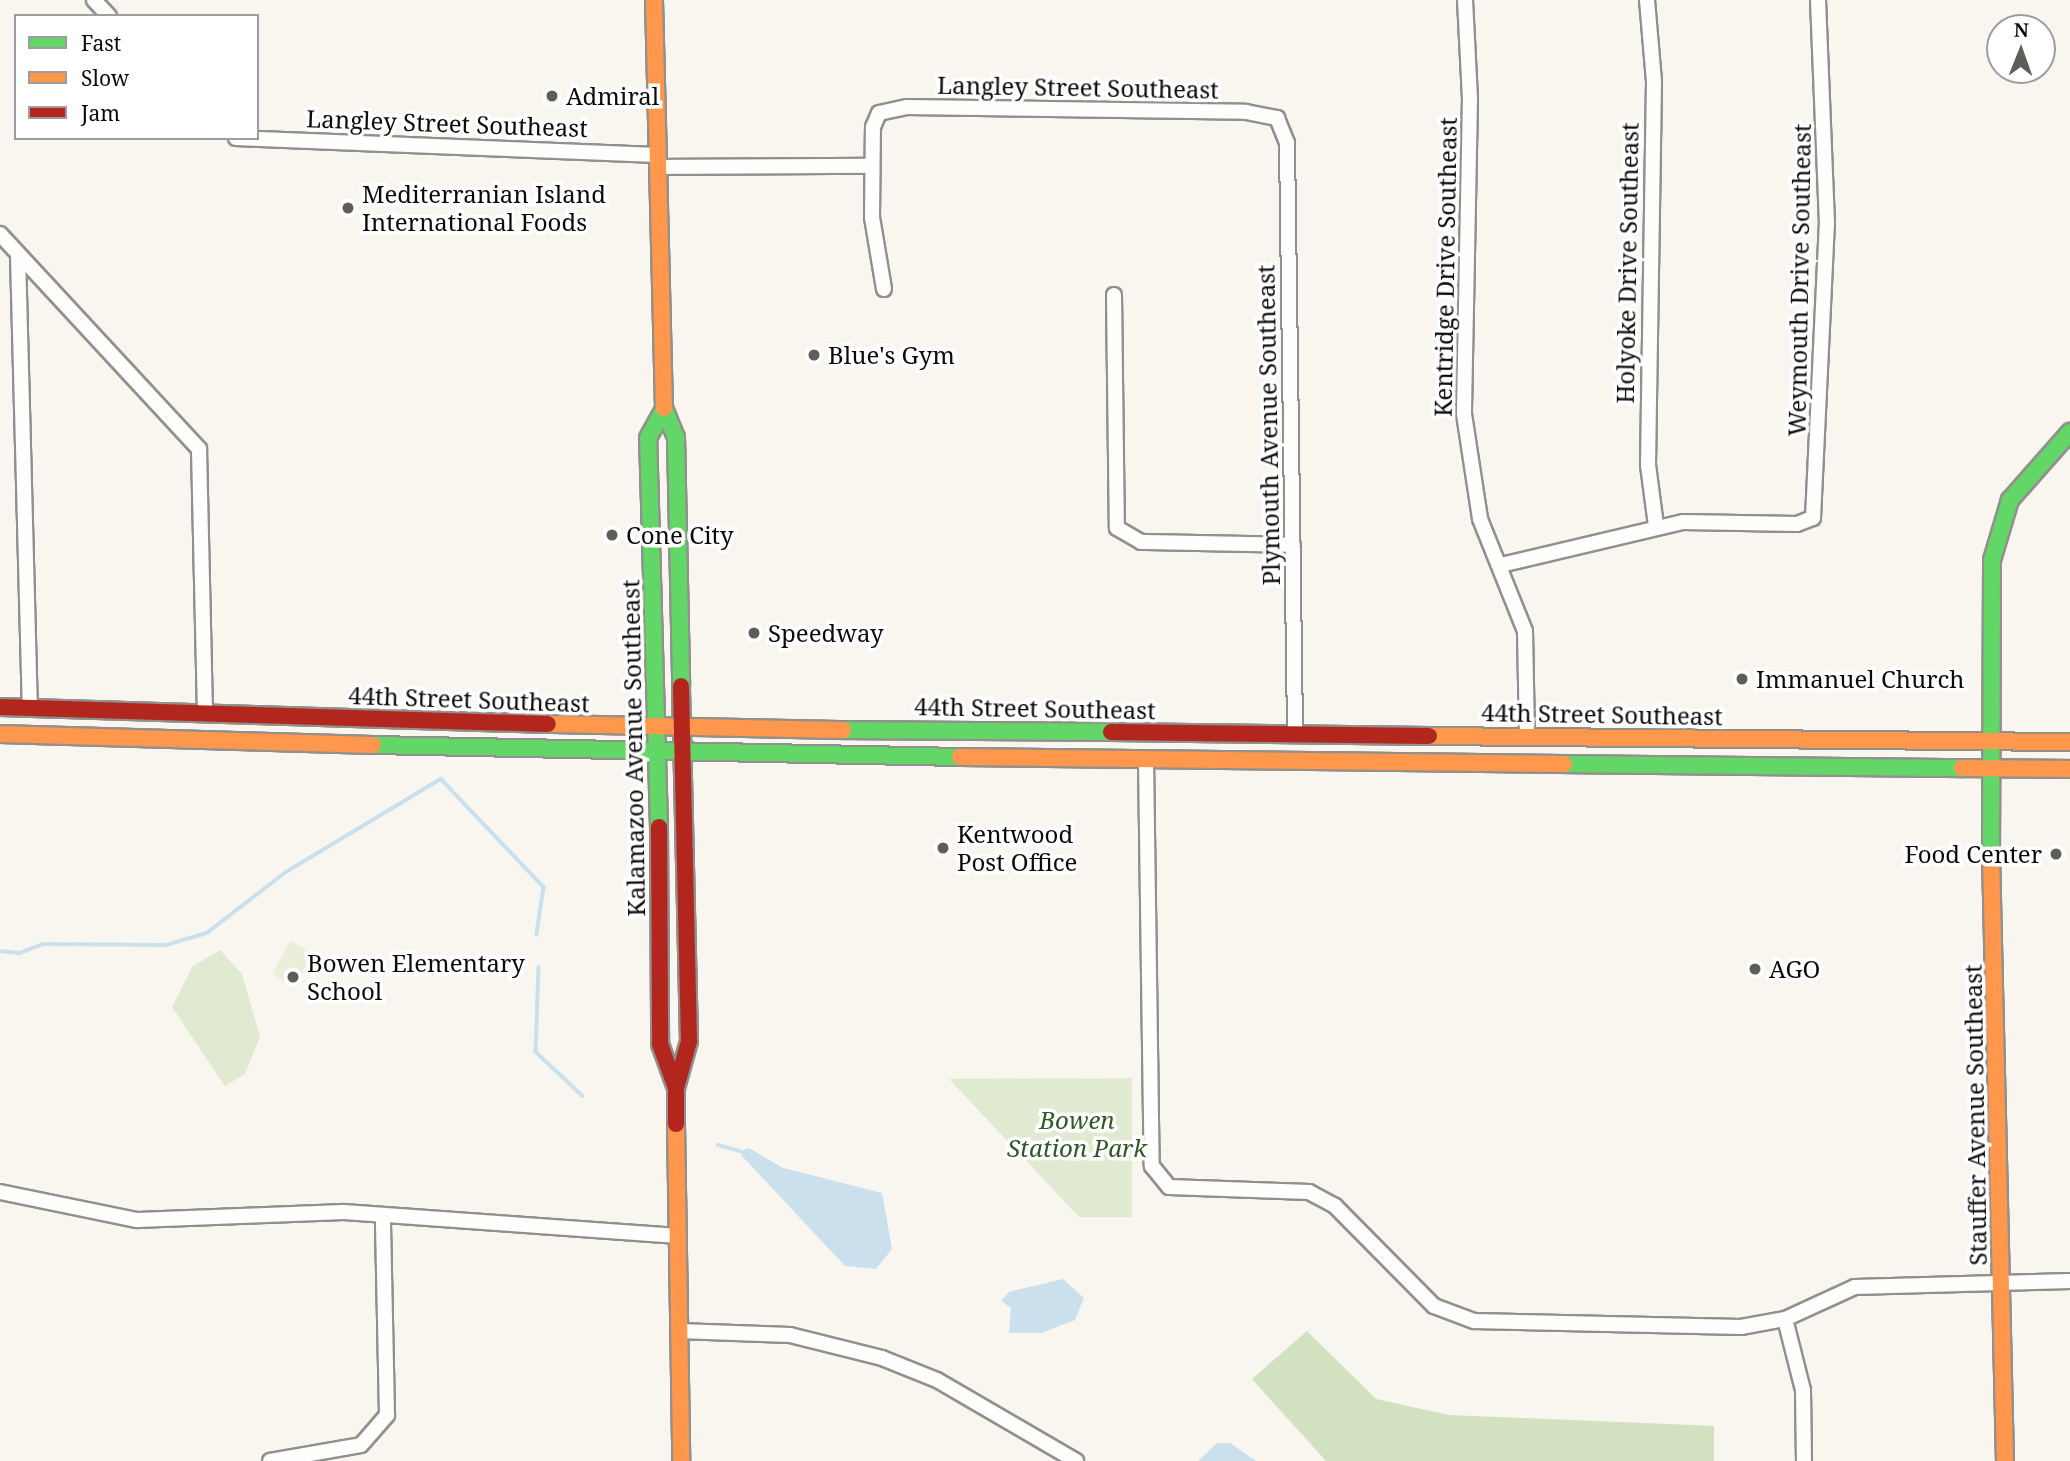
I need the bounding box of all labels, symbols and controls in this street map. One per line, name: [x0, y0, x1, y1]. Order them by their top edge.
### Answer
legend: [14, 14, 259, 140]
north arrow: [1986, 14, 2056, 84]
text: N: [2014, 17, 2029, 43]
text: Fast: [81, 29, 121, 57]
text: Slow: [81, 64, 129, 92]
street label: Langley Street Southeast: [937, 70, 1219, 104]
place label: Admiral: [566, 82, 659, 110]
marker: Admiral: [544, 88, 560, 104]
text: Jam: [81, 99, 120, 127]
street label: Langley Street Southeast: [306, 104, 588, 142]
street label: Kentridge Drive Southeast: [1428, 117, 1462, 417]
street label: Holyoke Drive Southeast: [1610, 122, 1644, 404]
street label: Weymouth Drive Southeast: [1782, 123, 1816, 437]
place label: Mediterranian Island International Foods: [362, 180, 606, 236]
marker: Mediterranian Island International Foods: [340, 200, 356, 216]
street label: Plymouth Avenue Southeast: [1251, 264, 1285, 586]
place label: Blue's Gym: [828, 341, 955, 369]
marker: Blue's Gym: [806, 347, 822, 363]
place label: Cone City: [626, 521, 734, 549]
marker: Cone City: [604, 527, 620, 543]
street label: Kalamazoo Avenue Southeast: [616, 579, 650, 917]
place label: Speedway: [768, 619, 883, 647]
marker: Speedway: [746, 625, 762, 641]
place label: Immanuel Church: [1756, 665, 1964, 693]
marker: Immanuel Church: [1734, 671, 1750, 687]
street label: 44th Street Southeast: [348, 680, 590, 718]
street label: 44th Street Southeast: [914, 691, 1156, 725]
street label: 44th Street Southeast: [1481, 697, 1723, 731]
place label: Kentwood Post Office: [957, 820, 1077, 876]
marker: Kentwood Post Office: [935, 840, 951, 856]
place label: Food Center: [1904, 840, 2042, 868]
marker: Food Center: [2048, 846, 2064, 862]
place label: Bowen Elementary School: [307, 949, 525, 1005]
place label: AGO: [1769, 955, 1820, 983]
marker: AGO: [1747, 961, 1763, 977]
street label: Stauffer Avenue Southeast: [1958, 964, 1992, 1266]
marker: Bowen Elementary School: [285, 969, 301, 985]
park label: Bowen Station Park: [1007, 1106, 1147, 1162]

